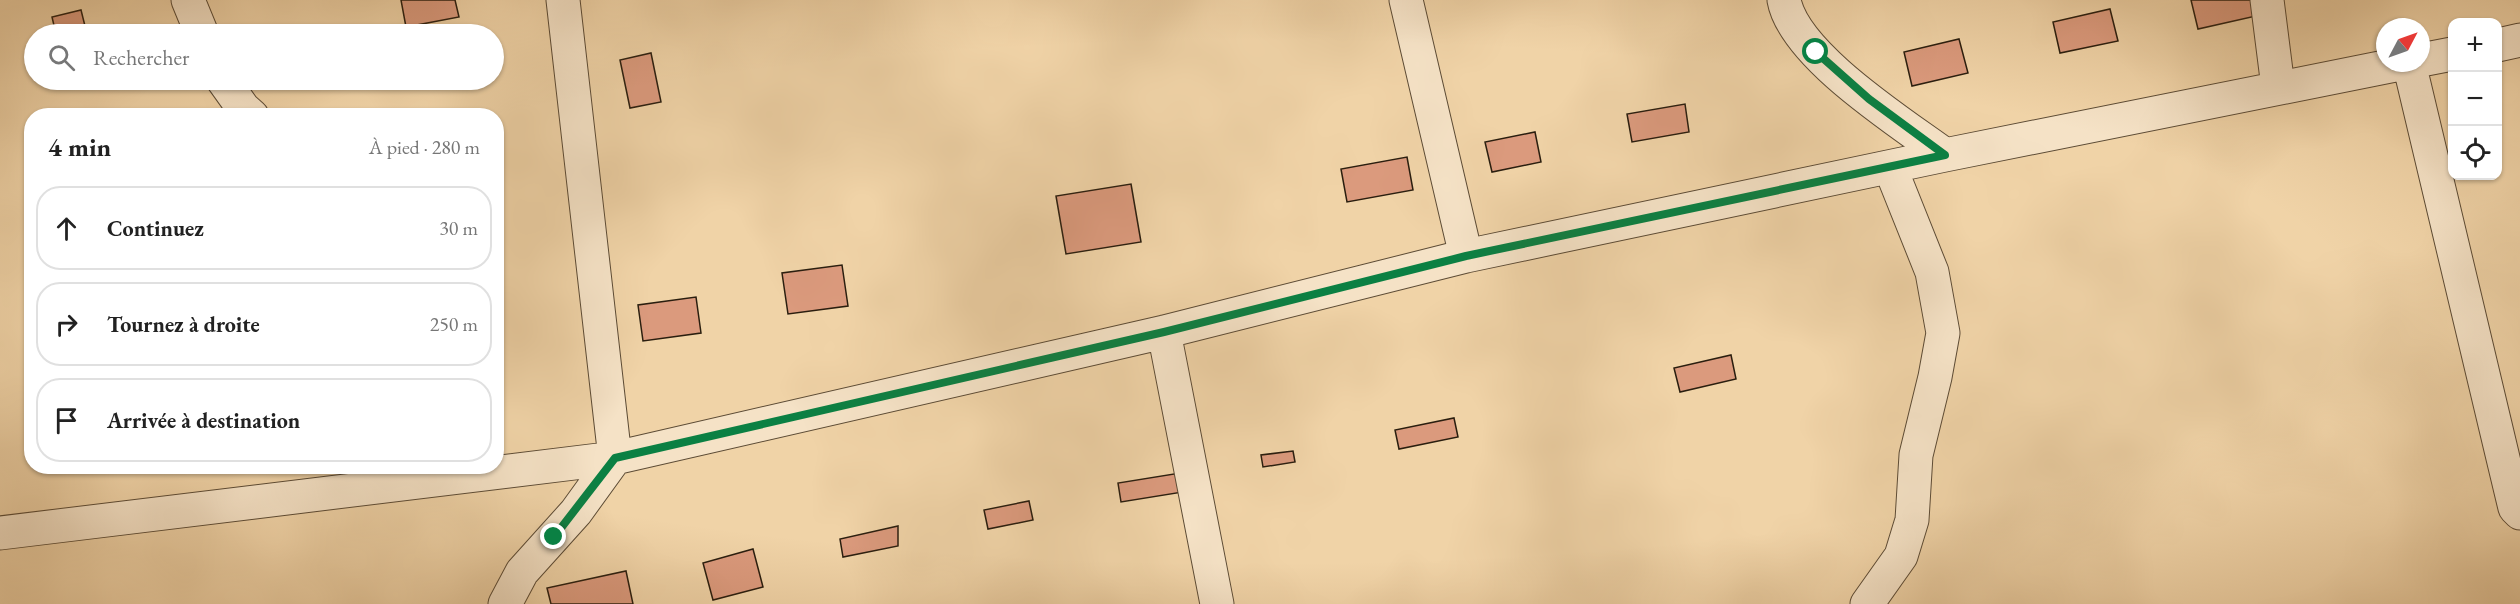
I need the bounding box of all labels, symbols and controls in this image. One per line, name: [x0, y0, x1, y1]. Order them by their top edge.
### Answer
north arrow: [2376, 18, 2430, 72]
map controls: [2448, 18, 2502, 180]
button: +: [2448, 18, 2502, 72]
search box: [24, 24, 504, 90]
route start: [1802, 38, 1828, 64]
icon: search: [45, 41, 78, 74]
text: Rechercher: [93, 43, 189, 72]
button: −: [2448, 72, 2502, 126]
button: locate: [2448, 126, 2502, 180]
text: 4 min: [48, 130, 111, 164]
text: À pied · 280 m: [369, 134, 480, 160]
icon: ahead: [50, 212, 83, 245]
text: Continuez: [107, 214, 204, 243]
text: 30 m: [439, 215, 478, 241]
icon: right: [50, 308, 83, 341]
text: Tournez à droite: [107, 310, 260, 339]
text: 250 m: [430, 311, 478, 337]
icon: arrive: [50, 404, 83, 437]
text: Arrivée à destination: [107, 406, 300, 435]
route end: [540, 523, 566, 549]

